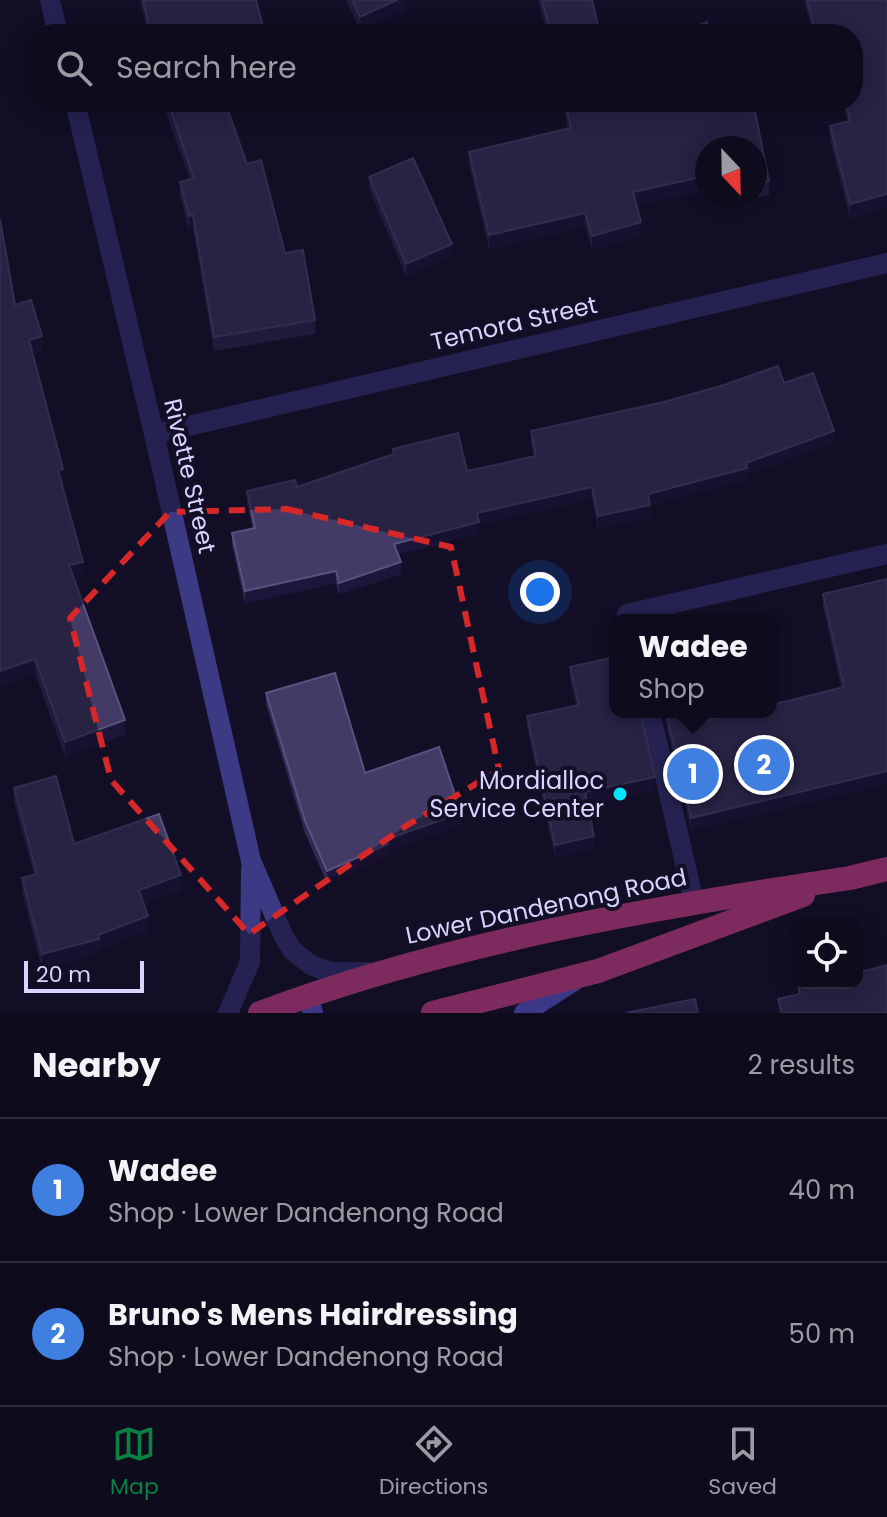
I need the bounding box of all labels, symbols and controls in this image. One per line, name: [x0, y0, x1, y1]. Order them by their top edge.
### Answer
search box: [24, 24, 863, 112]
icon: search: [52, 46, 96, 90]
text: Search here: [116, 46, 297, 89]
north arrow: [695, 136, 767, 208]
street label: Temora Street: [428, 288, 600, 358]
street label: Rivette Street: [156, 395, 224, 557]
your location: [520, 572, 560, 612]
popup: [609, 614, 777, 718]
text: Wadee: [638, 625, 748, 668]
text: Shop: [638, 671, 704, 707]
pin: 2: [738, 735, 790, 795]
pin: 1: [667, 744, 719, 804]
place label: Mordialloc Service Center: [430, 764, 604, 825]
marker: Mordialloc Service Center: [611, 785, 629, 803]
street label: Lower Dandenong Road: [402, 860, 690, 952]
map controls: [791, 917, 863, 989]
button: locate: [791, 917, 863, 989]
scale bar: [24, 957, 144, 993]
text: 20 m: [36, 959, 91, 990]
text: Nearby: [32, 1041, 161, 1089]
text: 2 results: [748, 1047, 855, 1083]
text: Wadee: [108, 1149, 217, 1192]
text: 1: [53, 1172, 63, 1208]
text: 40 m: [789, 1172, 855, 1208]
text: Shop · Lower Dandenong Road: [108, 1195, 504, 1231]
text: Bruno's Mens Hairdressing: [108, 1293, 518, 1336]
text: 2: [51, 1316, 65, 1352]
text: 50 m: [789, 1316, 855, 1352]
text: Shop · Lower Dandenong Road: [108, 1339, 504, 1375]
tab: Map: [110, 1422, 159, 1503]
tab: Directions: [379, 1422, 488, 1503]
tab: Saved: [708, 1422, 777, 1503]

